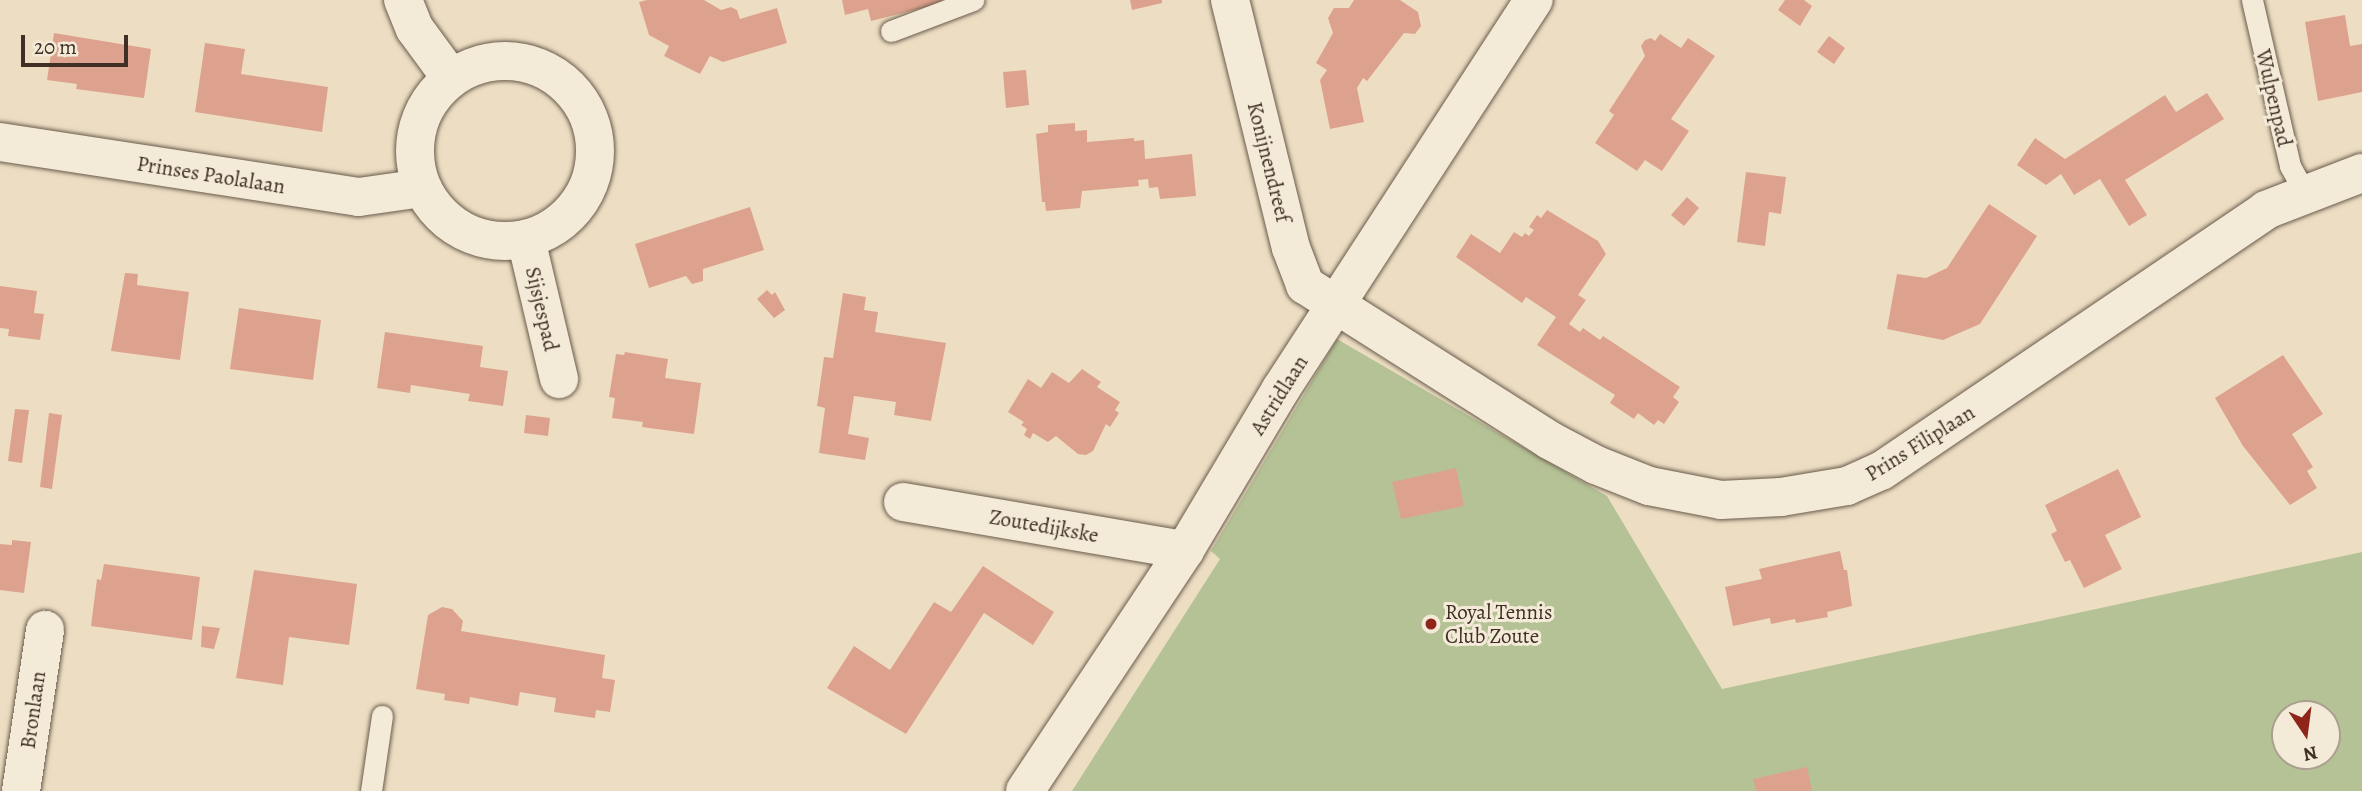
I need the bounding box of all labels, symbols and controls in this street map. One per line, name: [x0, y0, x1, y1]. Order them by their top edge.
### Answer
scale bar: [24, 21, 131, 65]
text: 20 m: [34, 33, 77, 61]
street label: Wulpenpad: [2251, 47, 2297, 149]
street label: Konijnendreef: [1242, 99, 1296, 225]
street label: Prinses Paolalaan: [135, 151, 287, 199]
street label: Sijsjespad: [520, 264, 564, 354]
street label: Astridlaan: [1245, 351, 1313, 439]
street label: Prins Filiplaan: [1861, 399, 1979, 487]
street label: Zoutedijkske: [987, 504, 1101, 548]
place label: Royal Tennis Club Zoute: [1445, 599, 1552, 649]
marker: Royal Tennis Club Zoute: [1423, 616, 1439, 632]
street label: Bronlaan: [15, 669, 51, 751]
north arrow: [2271, 700, 2341, 770]
text: N: [2301, 739, 2320, 768]

